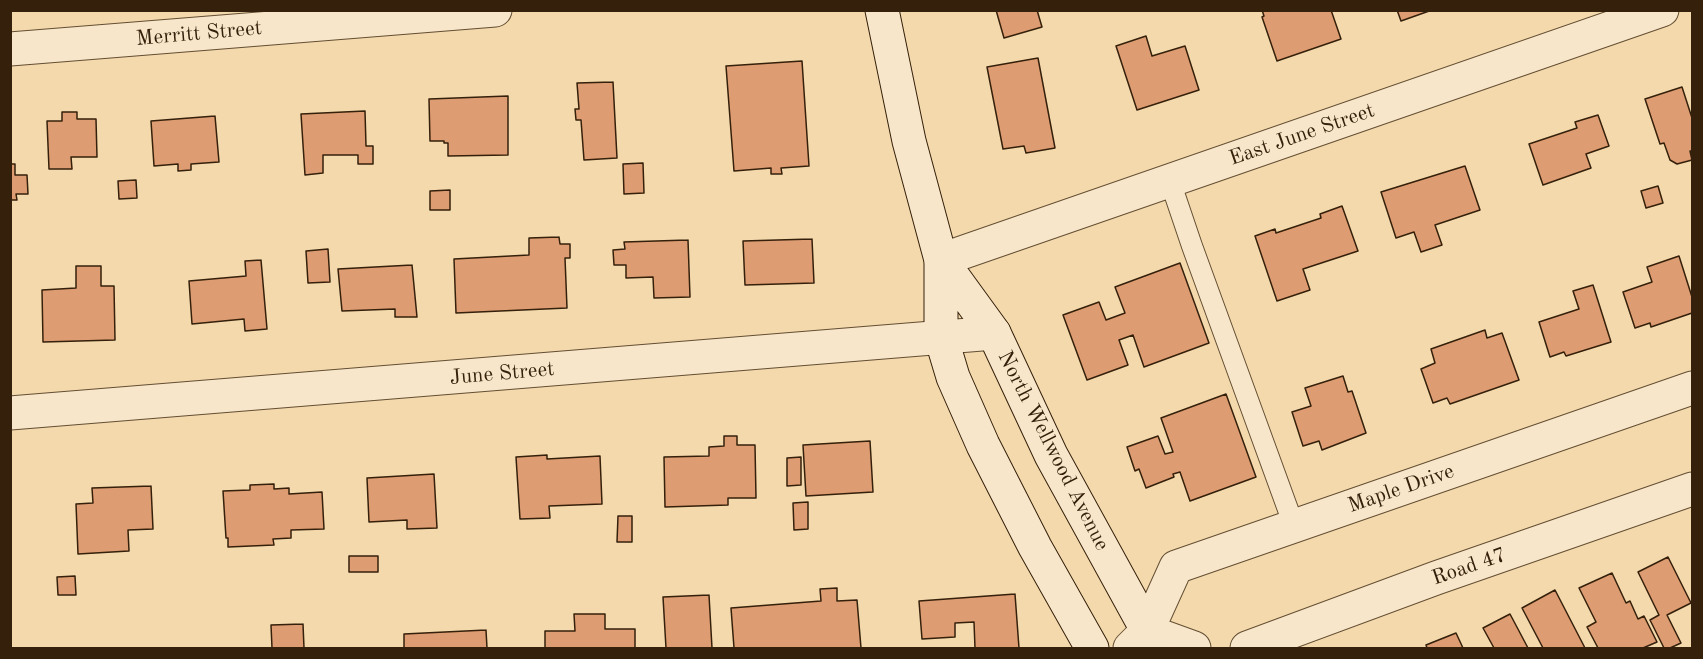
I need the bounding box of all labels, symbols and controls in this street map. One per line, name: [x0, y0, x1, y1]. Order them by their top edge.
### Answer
street label: Merritt Street: [135, 16, 263, 52]
street label: East June Street: [1226, 98, 1378, 172]
street label: North Wellwood Avenue: [992, 347, 1114, 555]
street label: June Street: [449, 357, 555, 391]
street label: Maple Drive: [1345, 459, 1457, 519]
street label: Road 47: [1428, 543, 1510, 591]

